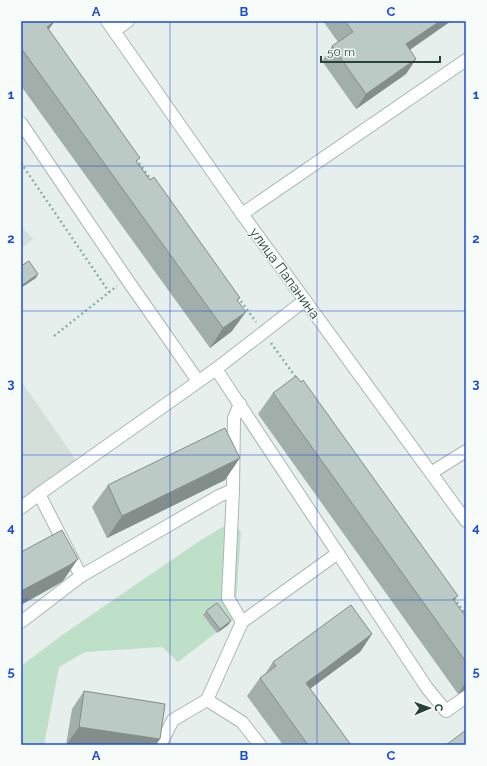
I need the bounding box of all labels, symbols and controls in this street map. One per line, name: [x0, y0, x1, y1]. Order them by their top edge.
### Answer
text: A: [92, 4, 101, 19]
text: B: [240, 4, 249, 19]
text: C: [387, 4, 396, 19]
scale bar: [321, 38, 440, 64]
text: 50 m: [327, 45, 355, 59]
text: 1: [8, 87, 15, 102]
text: 1: [473, 87, 480, 102]
street label: улица Папанина: [247, 224, 323, 322]
text: 2: [7, 231, 15, 246]
text: 2: [472, 231, 480, 246]
text: 3: [7, 376, 15, 391]
text: 3: [472, 376, 480, 391]
text: 4: [7, 520, 15, 535]
text: 4: [472, 520, 480, 535]
text: 5: [7, 664, 15, 679]
text: 5: [472, 664, 480, 679]
north arrow: [409, 688, 449, 728]
text: С: [432, 704, 445, 712]
text: A: [92, 748, 101, 763]
text: B: [240, 748, 249, 763]
text: C: [387, 748, 396, 763]

